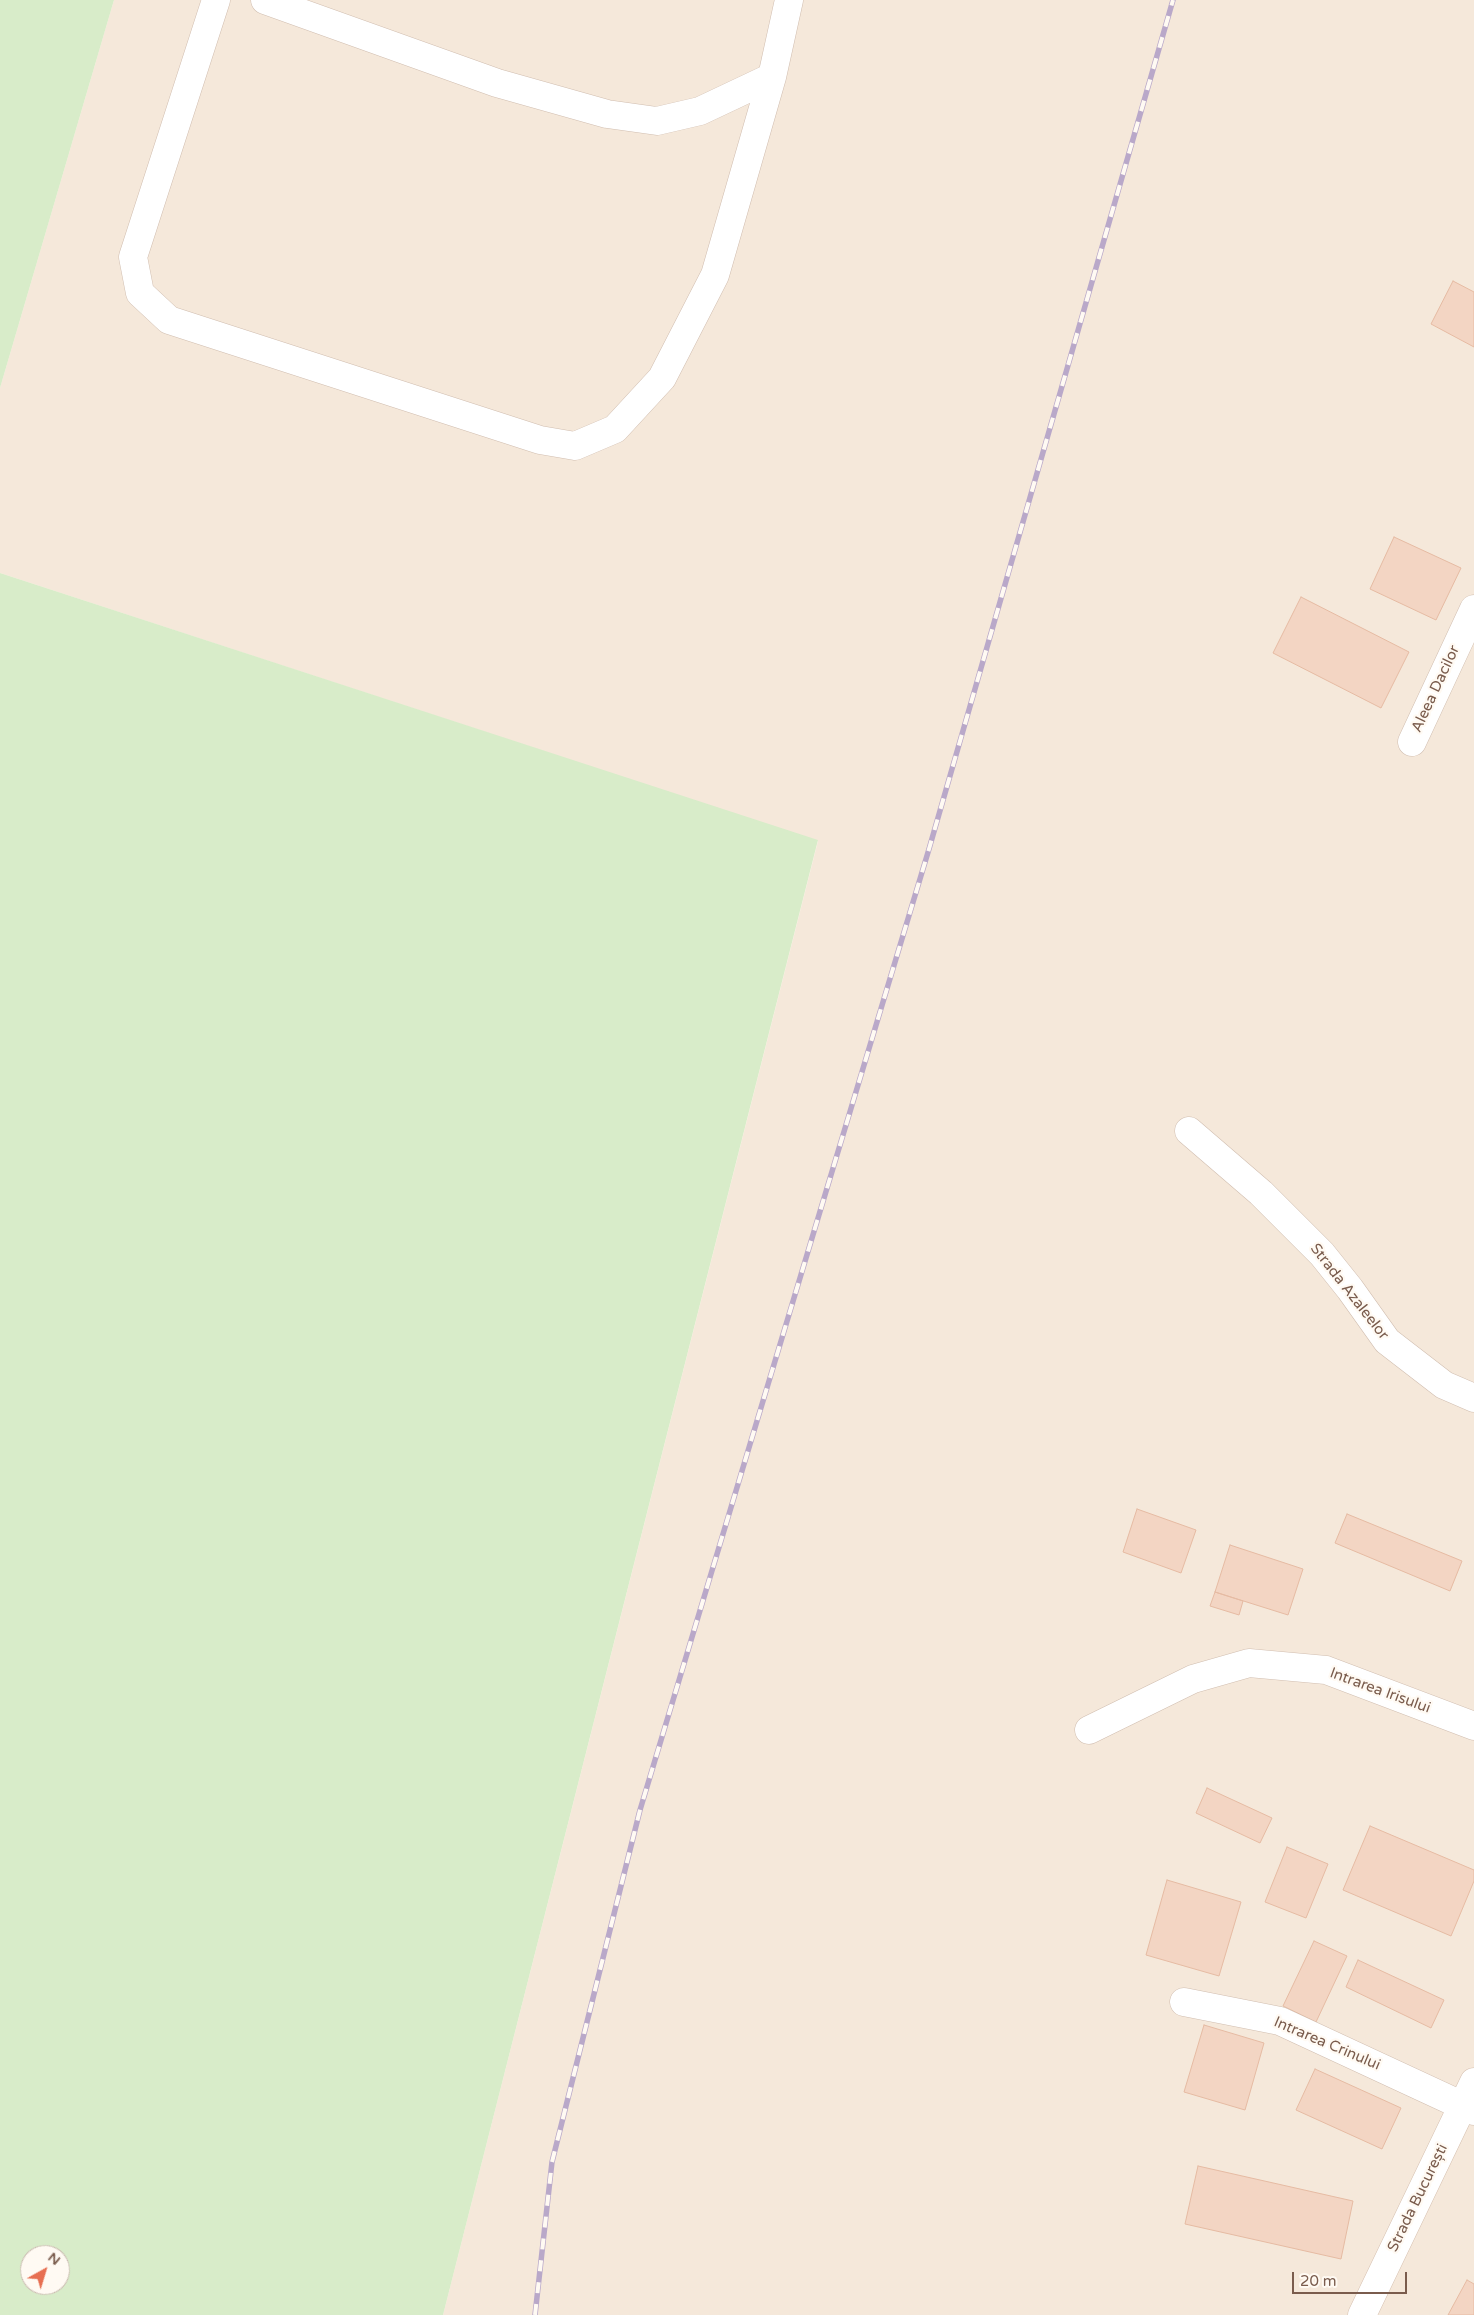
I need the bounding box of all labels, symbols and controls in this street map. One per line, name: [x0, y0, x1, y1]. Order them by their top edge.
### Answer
street label: Aleea Dacilor: [1408, 643, 1464, 735]
street label: Strada Azaleelor: [1306, 1240, 1392, 1344]
street label: Intrarea Irisului: [1327, 1664, 1433, 1718]
street label: Intrarea Crinului: [1271, 2013, 1383, 2075]
street label: Strada București: [1384, 2141, 1452, 2255]
north arrow: [20, 2245, 70, 2295]
text: N: [44, 2249, 64, 2269]
scale bar: [1294, 2262, 1409, 2294]
text: 20 m: [1300, 2272, 1337, 2290]

